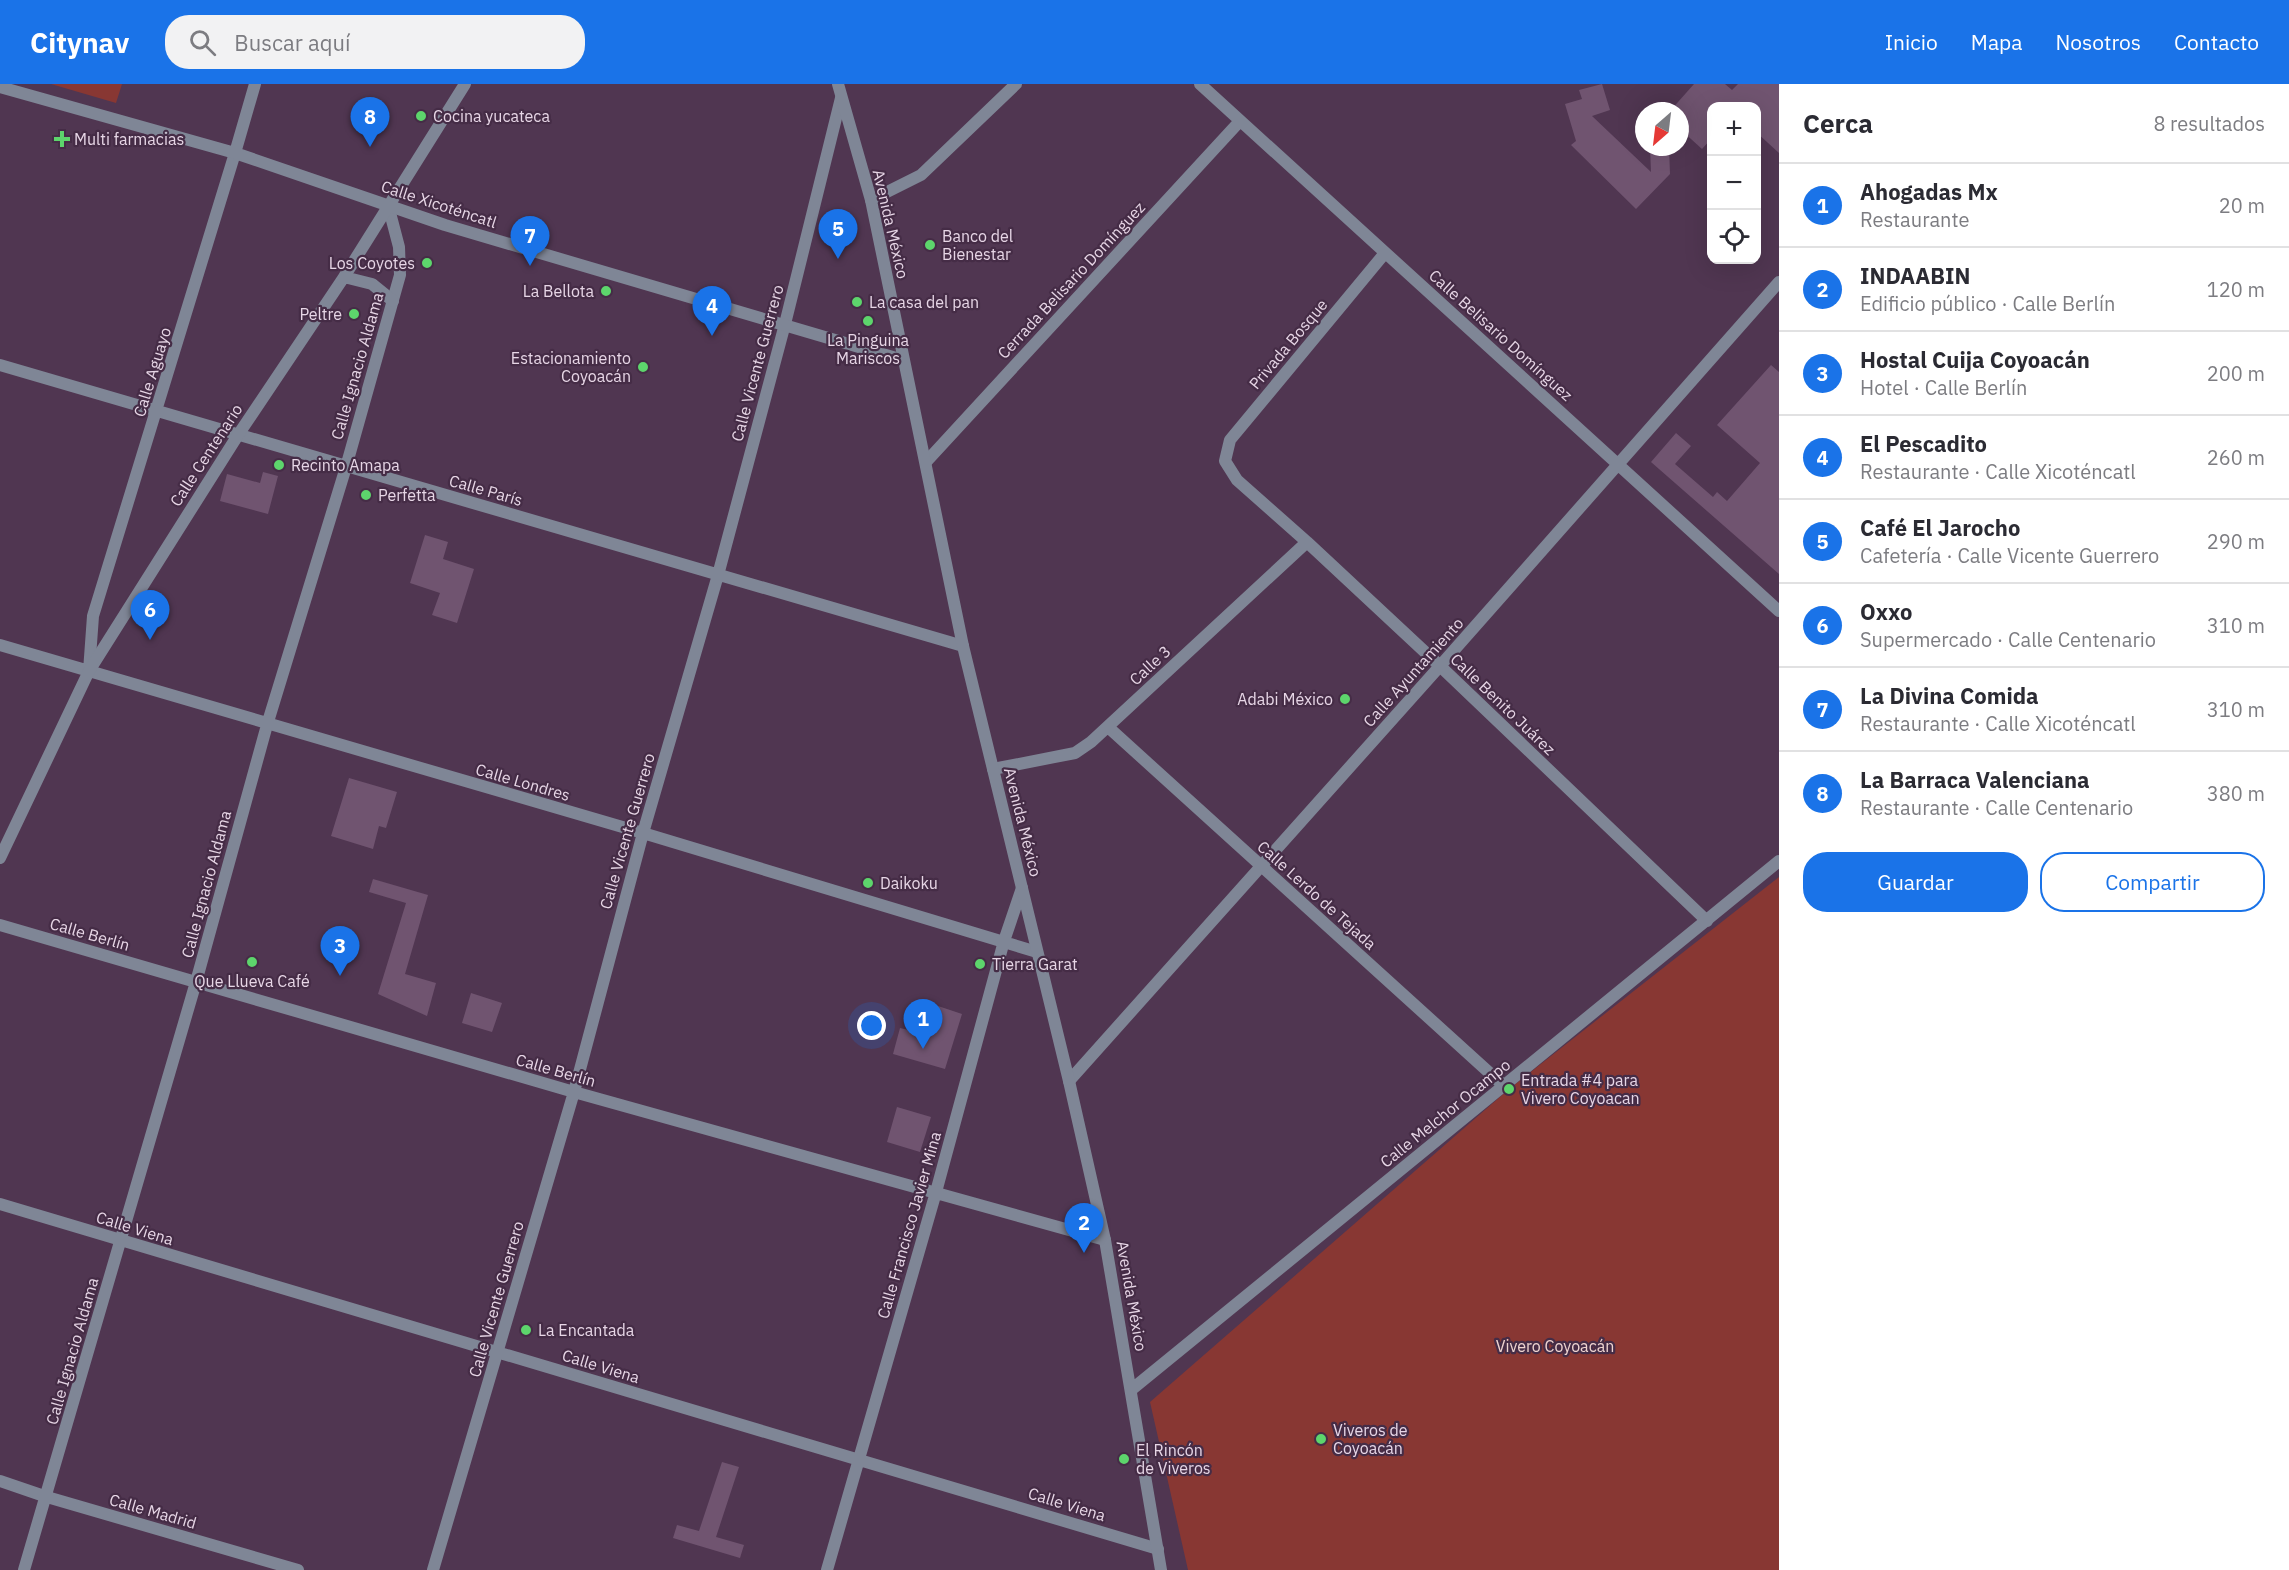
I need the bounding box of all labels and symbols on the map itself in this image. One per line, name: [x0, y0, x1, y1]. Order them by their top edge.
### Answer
pin: 8: [350, 98, 389, 147]
north arrow: [1635, 102, 1689, 156]
place label: Cocina yucateca: [433, 106, 550, 126]
marker: Cocina yucateca: [414, 109, 428, 123]
place label: Multi farmacias: [74, 129, 184, 149]
marker: Multi farmacias: [55, 132, 69, 146]
street label: Avenida México: [869, 167, 913, 281]
street label: Calle Xicoténcatl: [379, 176, 499, 232]
street label: Cerrada Belisario Domínguez: [993, 197, 1149, 363]
pin: 5: [818, 210, 858, 259]
pin: 7: [510, 216, 550, 266]
place label: Banco del Bienestar: [942, 226, 1013, 264]
marker: Banco del Bienestar: [923, 238, 937, 252]
place label: Los Coyotes: [329, 253, 415, 273]
marker: Los Coyotes: [420, 256, 434, 270]
street label: Calle Belisario Domínguez: [1425, 265, 1577, 405]
place label: La Bellota: [523, 281, 594, 301]
street label: Calle Vicente Guerrero: [726, 282, 788, 444]
marker: La Bellota: [599, 284, 613, 298]
pin: 4: [692, 286, 732, 336]
street label: Calle Ignacio Aldama: [326, 290, 388, 442]
place label: La casa del pan: [869, 292, 979, 312]
marker: La casa del pan: [850, 295, 864, 309]
street label: Privada Bosque: [1244, 295, 1332, 393]
place label: Peltre: [299, 304, 342, 324]
marker: Peltre: [347, 307, 361, 321]
marker: La Pinguina Mariscos: [861, 314, 875, 328]
street label: Calle Aguayo: [129, 325, 175, 419]
place label: La Pinguina Mariscos: [827, 330, 910, 368]
place label: Estacionamiento Coyoacán: [511, 348, 631, 386]
marker: Estacionamiento Coyoacán: [636, 360, 650, 374]
street label: Calle Centenario: [165, 400, 247, 510]
place label: Recinto Amapa: [291, 455, 400, 475]
marker: Recinto Amapa: [272, 458, 286, 472]
street label: Calle París: [447, 470, 525, 510]
place label: Perfetta: [378, 485, 436, 505]
marker: Perfetta: [359, 488, 373, 502]
pin: 6: [130, 590, 170, 640]
street label: Calle Ayuntamiento: [1359, 613, 1467, 731]
street label: Calle 3: [1125, 641, 1175, 689]
street label: Calle Benito Juárez: [1446, 649, 1560, 759]
place label: Adabi México: [1237, 689, 1333, 709]
marker: Adabi México: [1338, 692, 1352, 706]
street label: Calle Vicente Guerrero: [595, 751, 659, 911]
street label: Calle Londres: [474, 759, 572, 805]
street label: Avenida México: [1000, 765, 1046, 879]
street label: Calle Ignacio Aldama: [177, 808, 235, 960]
street label: Calle Lerdo de Tejada: [1253, 836, 1381, 954]
place label: Daikoku: [880, 873, 938, 893]
marker: Daikoku: [861, 876, 875, 890]
street label: Calle Berlín: [48, 913, 132, 955]
pin: 3: [320, 926, 360, 976]
place label: Tierra Garat: [992, 954, 1078, 974]
marker: Que Llueva Café: [245, 955, 259, 969]
marker: Tierra Garat: [973, 957, 987, 971]
place label: Que Llueva Café: [194, 971, 310, 991]
pin: 1: [904, 1000, 942, 1049]
your location: [857, 1011, 886, 1040]
street label: Calle Berlín: [514, 1049, 598, 1091]
street label: Calle Melchor Ocampo: [1376, 1054, 1514, 1172]
place label: Entrada #4 para Vivero Coyoacan: [1521, 1070, 1640, 1108]
marker: Entrada #4 para Vivero Coyoacan: [1502, 1082, 1516, 1096]
street label: Calle Francisco Javier Mina: [873, 1129, 945, 1321]
pin: 2: [1064, 1204, 1104, 1253]
street label: Calle Viena: [94, 1207, 177, 1249]
street label: Calle Vicente Guerrero: [464, 1219, 528, 1379]
street label: Avenida México: [1112, 1239, 1152, 1353]
street label: Calle Ignacio Aldama: [41, 1275, 103, 1427]
place label: La Encantada: [538, 1320, 635, 1340]
marker: La Encantada: [519, 1323, 533, 1337]
park label: Vivero Coyoacán: [1496, 1336, 1614, 1356]
street label: Calle Viena: [560, 1345, 643, 1387]
place label: Viveros de Coyoacán: [1333, 1420, 1408, 1458]
marker: Viveros de Coyoacán: [1314, 1432, 1328, 1446]
place label: El Rincón de Viveros: [1136, 1440, 1211, 1478]
marker: El Rincón de Viveros: [1117, 1452, 1131, 1466]
street label: Calle Viena: [1026, 1483, 1109, 1525]
street label: Calle Madrid: [107, 1489, 199, 1533]

